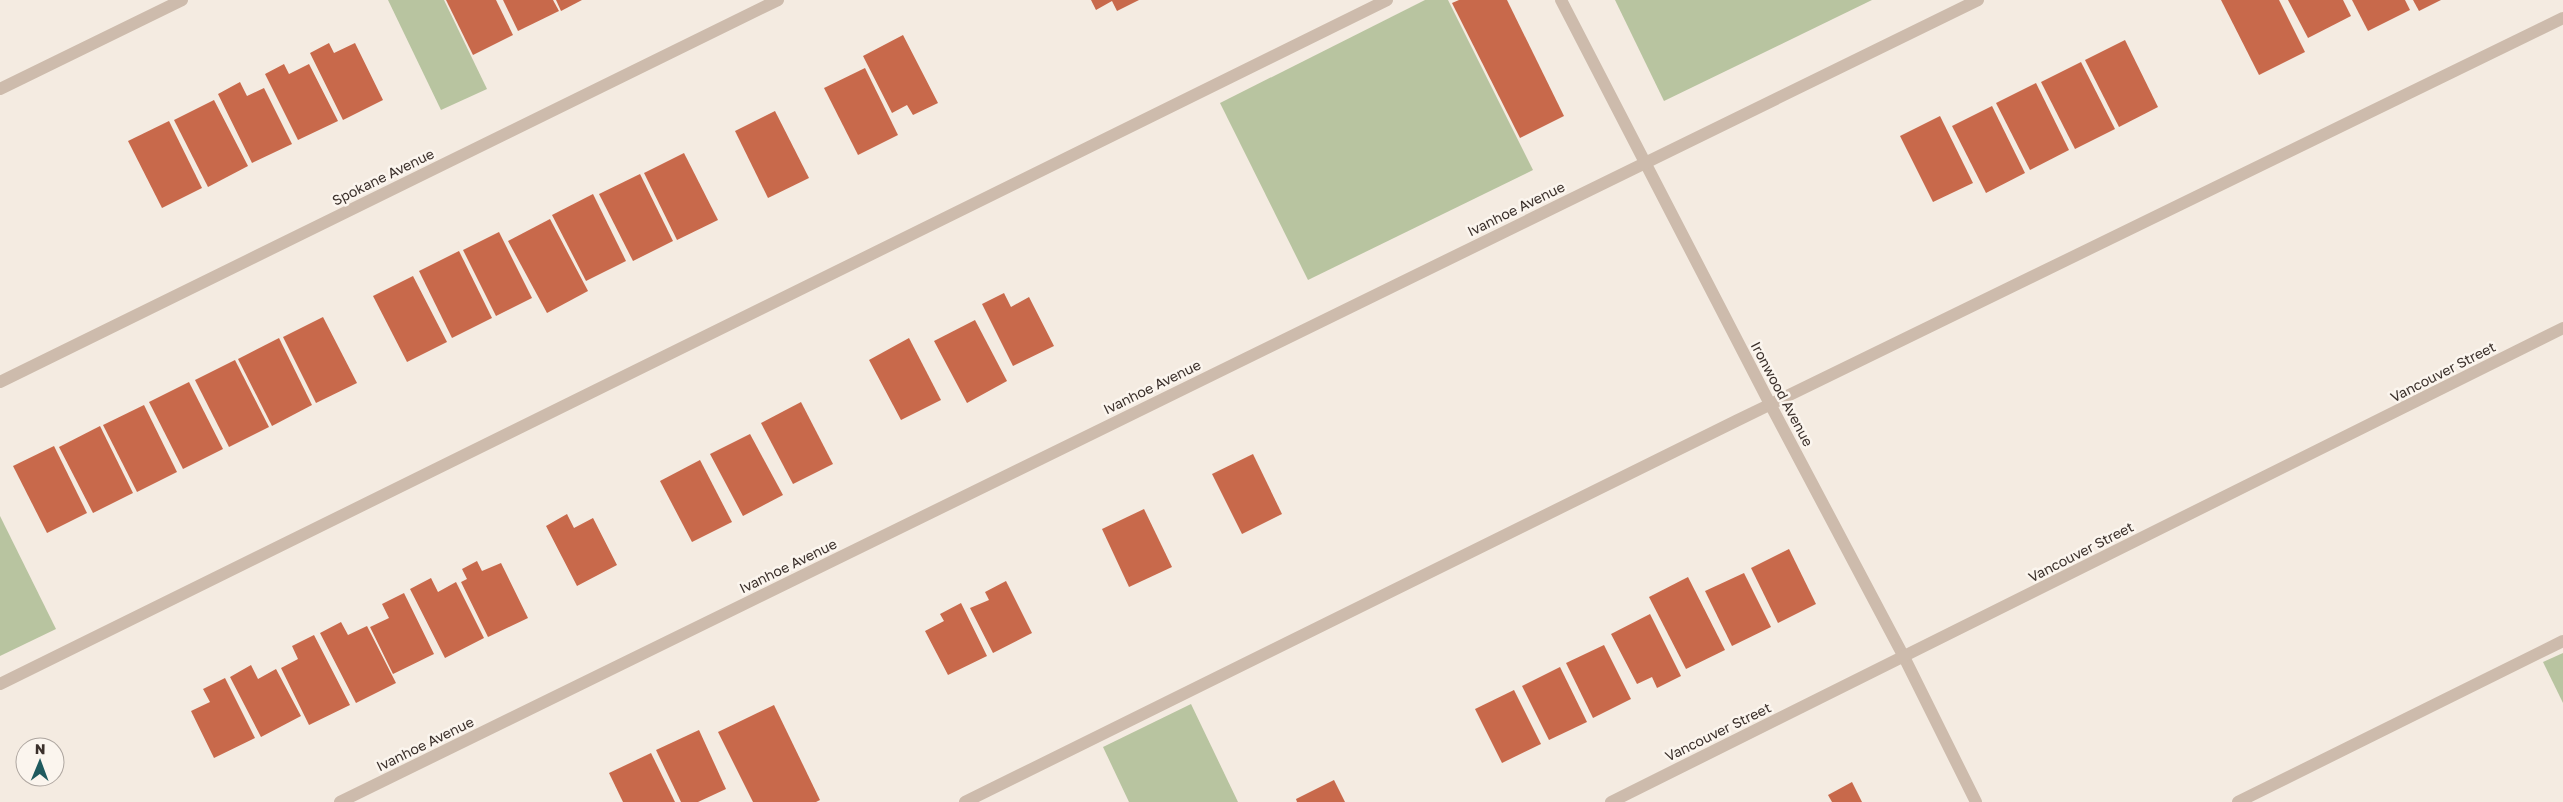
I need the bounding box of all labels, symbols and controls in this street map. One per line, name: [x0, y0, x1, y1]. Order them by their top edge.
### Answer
street label: Spokane Avenue: [329, 145, 437, 209]
street label: Ivanhoe Avenue: [1464, 178, 1567, 240]
street label: Vancouver Street: [2387, 338, 2498, 405]
street label: Ironwood Avenue: [1748, 339, 1817, 449]
street label: Ivanhoe Avenue: [1100, 356, 1203, 418]
street label: Vancouver Street: [2025, 518, 2136, 585]
street label: Ivanhoe Avenue: [736, 535, 839, 597]
street label: Vancouver Street: [1662, 699, 1773, 765]
street label: Ivanhoe Avenue: [373, 713, 476, 775]
north arrow: [15, 737, 65, 787]
text: N: [35, 740, 46, 757]

